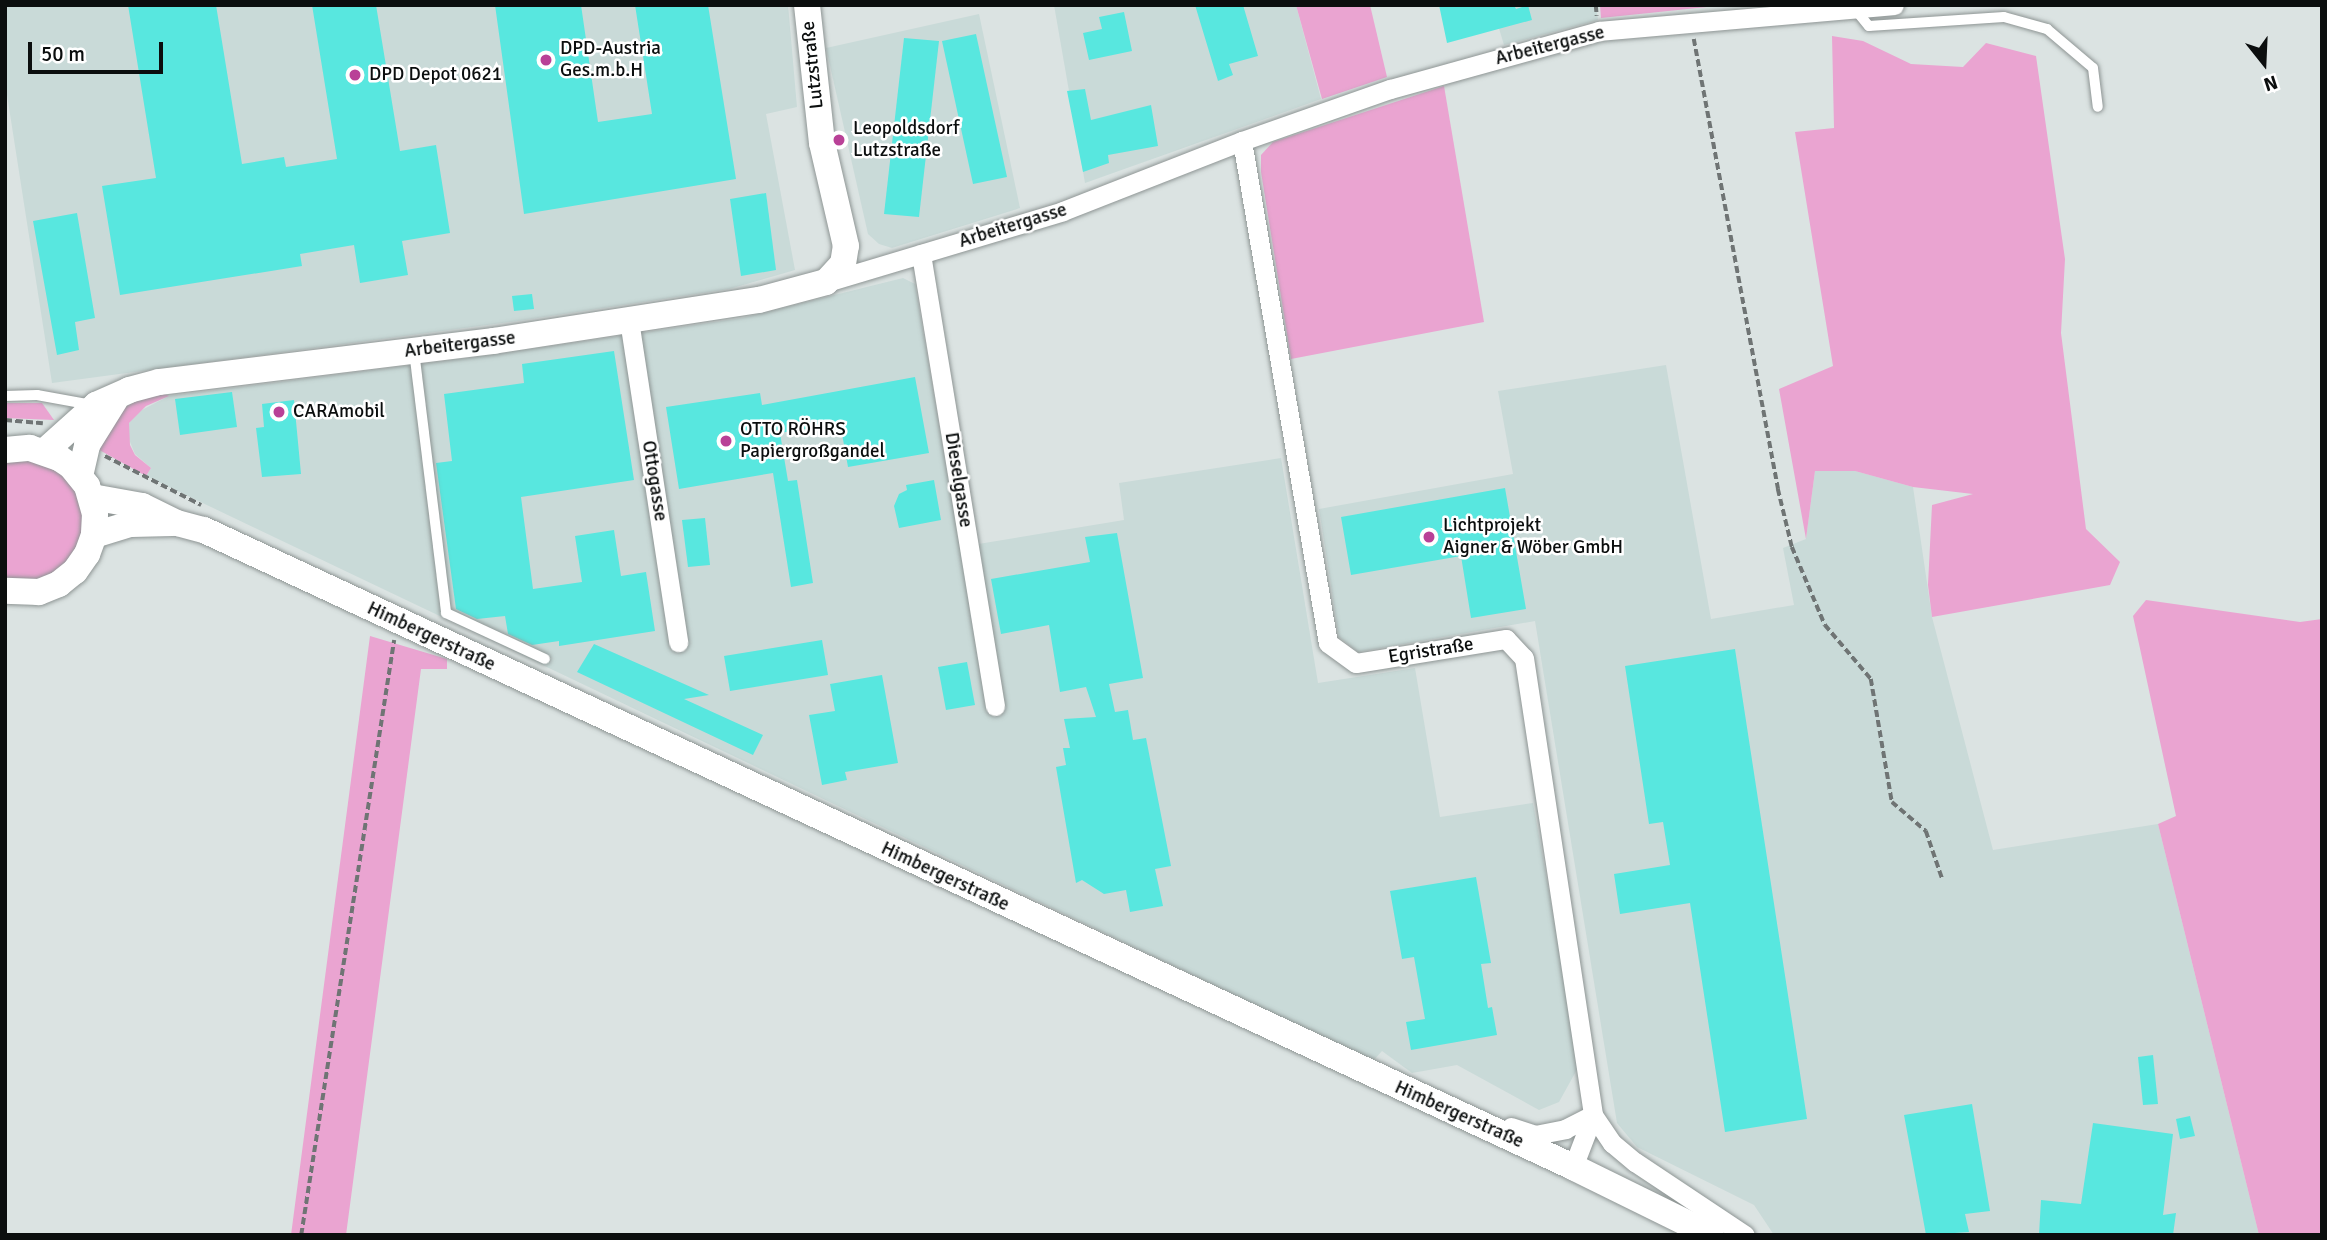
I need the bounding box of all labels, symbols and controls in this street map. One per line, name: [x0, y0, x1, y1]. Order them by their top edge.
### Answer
street label: Lutzstraße: [797, 20, 829, 110]
street label: Arbeitergasse: [1493, 21, 1607, 71]
scale bar: [32, 28, 166, 72]
north arrow: [2229, 28, 2299, 98]
place label: DPD-Austria Ges.m.b.H: [560, 38, 661, 82]
text: 50 m: [41, 41, 85, 67]
marker: DPD-Austria Ges.m.b.H: [538, 52, 554, 68]
place label: DPD Depot 0621: [369, 64, 502, 86]
marker: DPD Depot 0621: [347, 67, 363, 83]
text: N: [2260, 70, 2280, 96]
place label: Leopoldsdorf Lutzstraße: [853, 118, 959, 162]
marker: Leopoldsdorf Lutzstraße: [831, 132, 847, 148]
street label: Arbeitergasse: [956, 199, 1070, 253]
street label: Arbeitergasse: [403, 327, 517, 363]
place label: CARAmobil: [293, 401, 385, 423]
marker: CARAmobil: [271, 404, 287, 420]
place label: OTTO RÖHRS Papiergroßgandel: [740, 419, 885, 463]
street label: Dieselgasse: [939, 431, 977, 529]
marker: OTTO RÖHRS Papiergroßgandel: [718, 433, 734, 449]
street label: Ottogasse: [636, 439, 672, 523]
place label: Lichtprojekt Aigner & Wöber GmbH: [1443, 515, 1623, 559]
marker: Lichtprojekt Aigner & Wöber GmbH: [1421, 529, 1437, 545]
street label: Himbergerstraße: [363, 597, 499, 677]
street label: Egristraße: [1387, 633, 1475, 669]
street label: Himbergerstraße: [877, 837, 1013, 917]
street label: Himbergerstraße: [1391, 1076, 1527, 1154]

